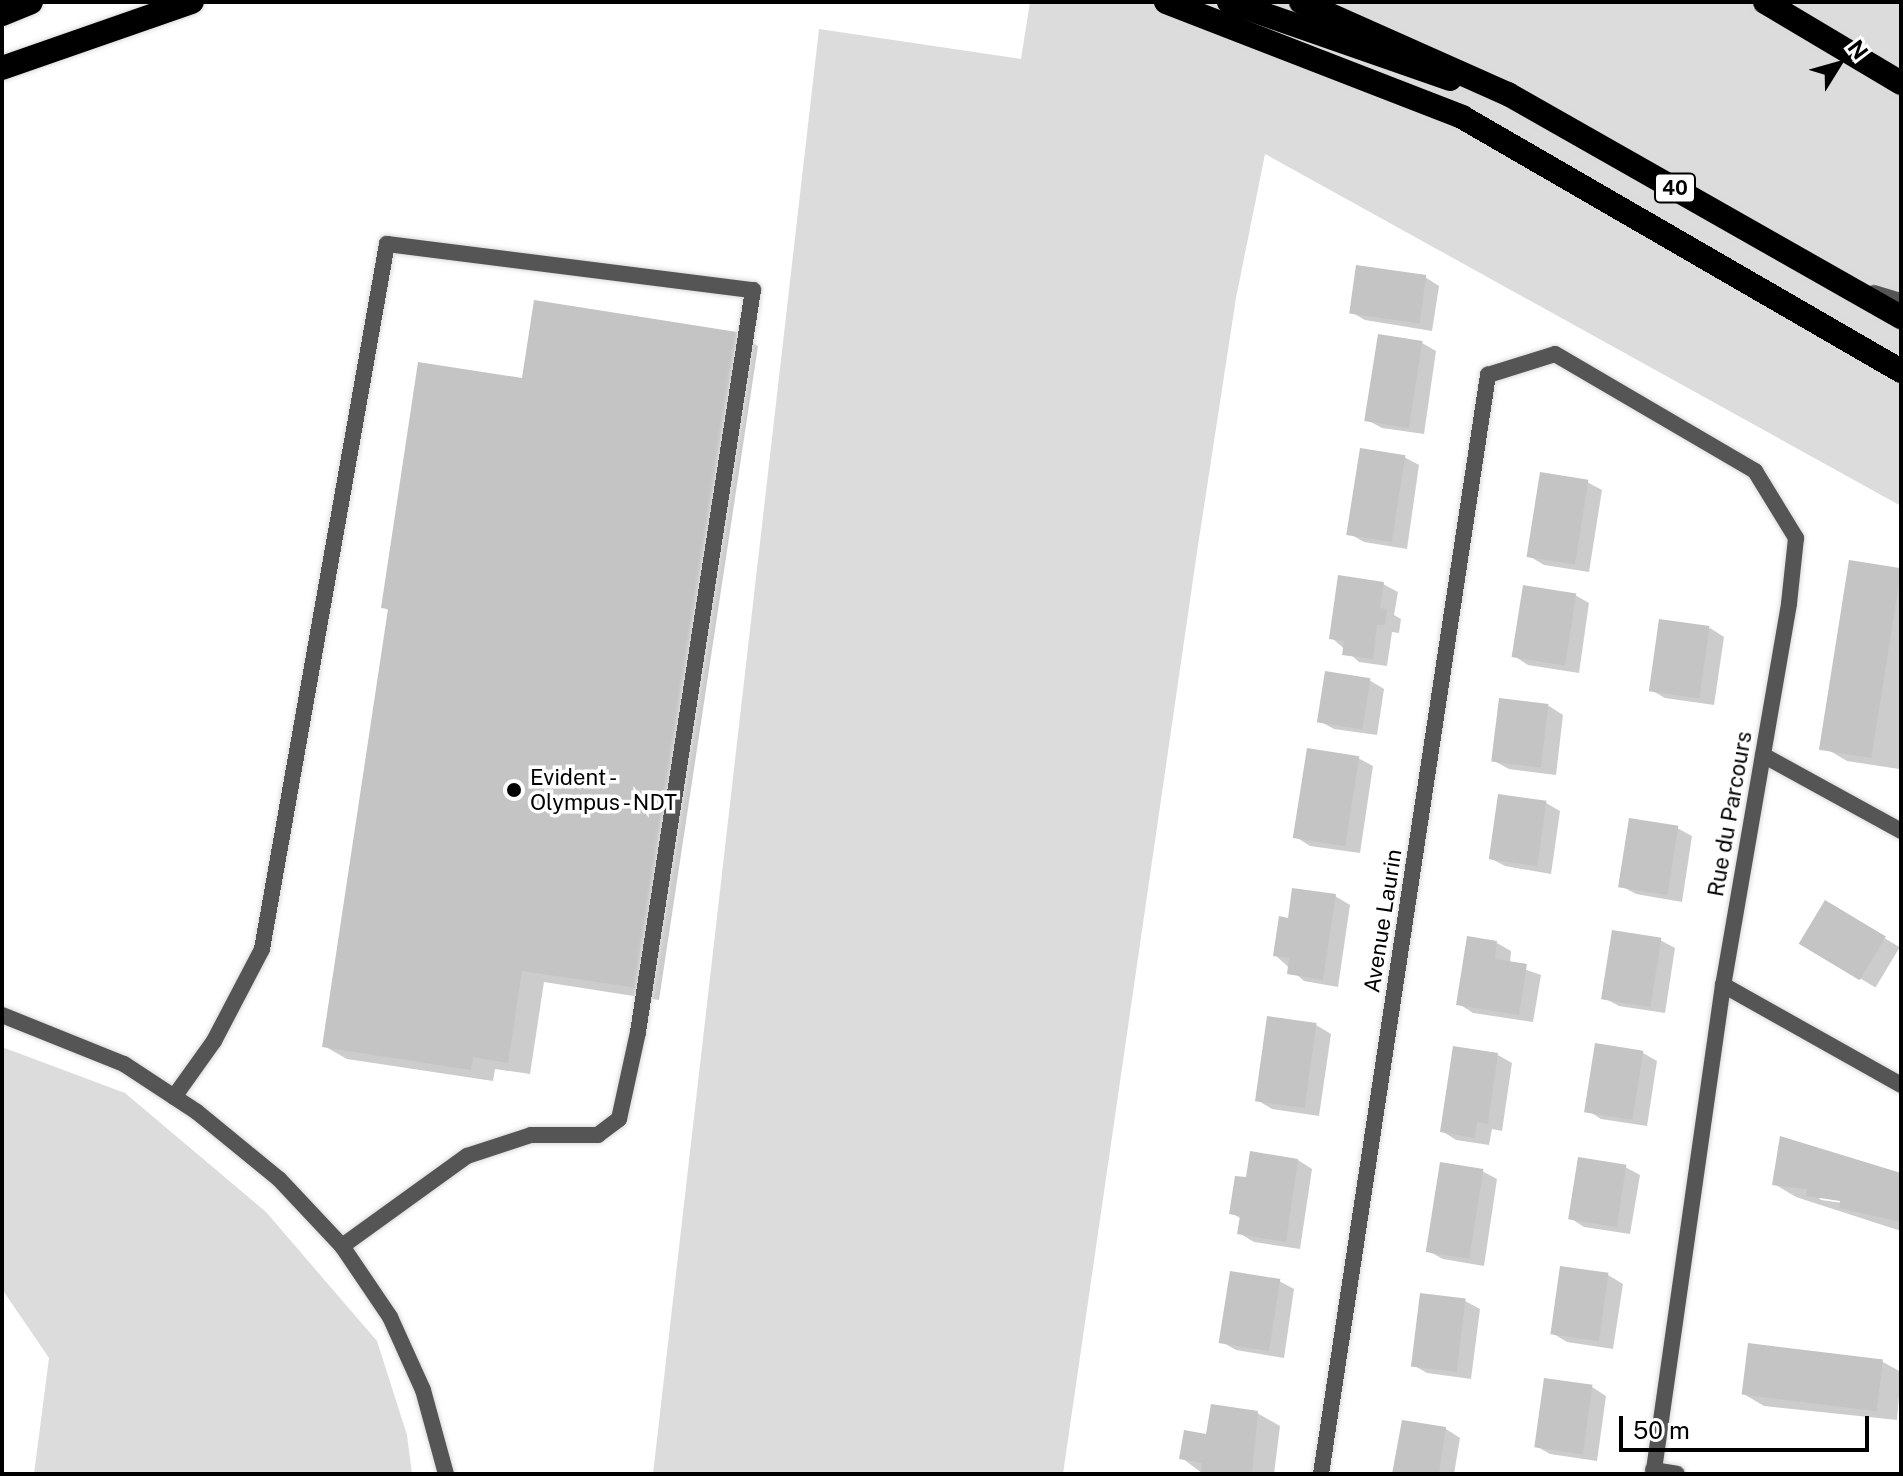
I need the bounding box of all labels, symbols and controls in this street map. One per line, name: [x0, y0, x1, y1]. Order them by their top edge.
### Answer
north arrow: [1799, 24, 1879, 104]
text: N: [1843, 35, 1874, 64]
road number: 40: [1653, 172, 1697, 204]
street label: Rue du Parcours: [1702, 729, 1758, 899]
place label: Evident - Olympus - NDT: [530, 764, 683, 816]
marker: Evident - Olympus - NDT: [505, 781, 523, 799]
street label: Avenue Laurin: [1359, 847, 1407, 995]
scale bar: [1623, 1400, 1873, 1450]
text: 50 m: [1633, 1416, 1690, 1444]

